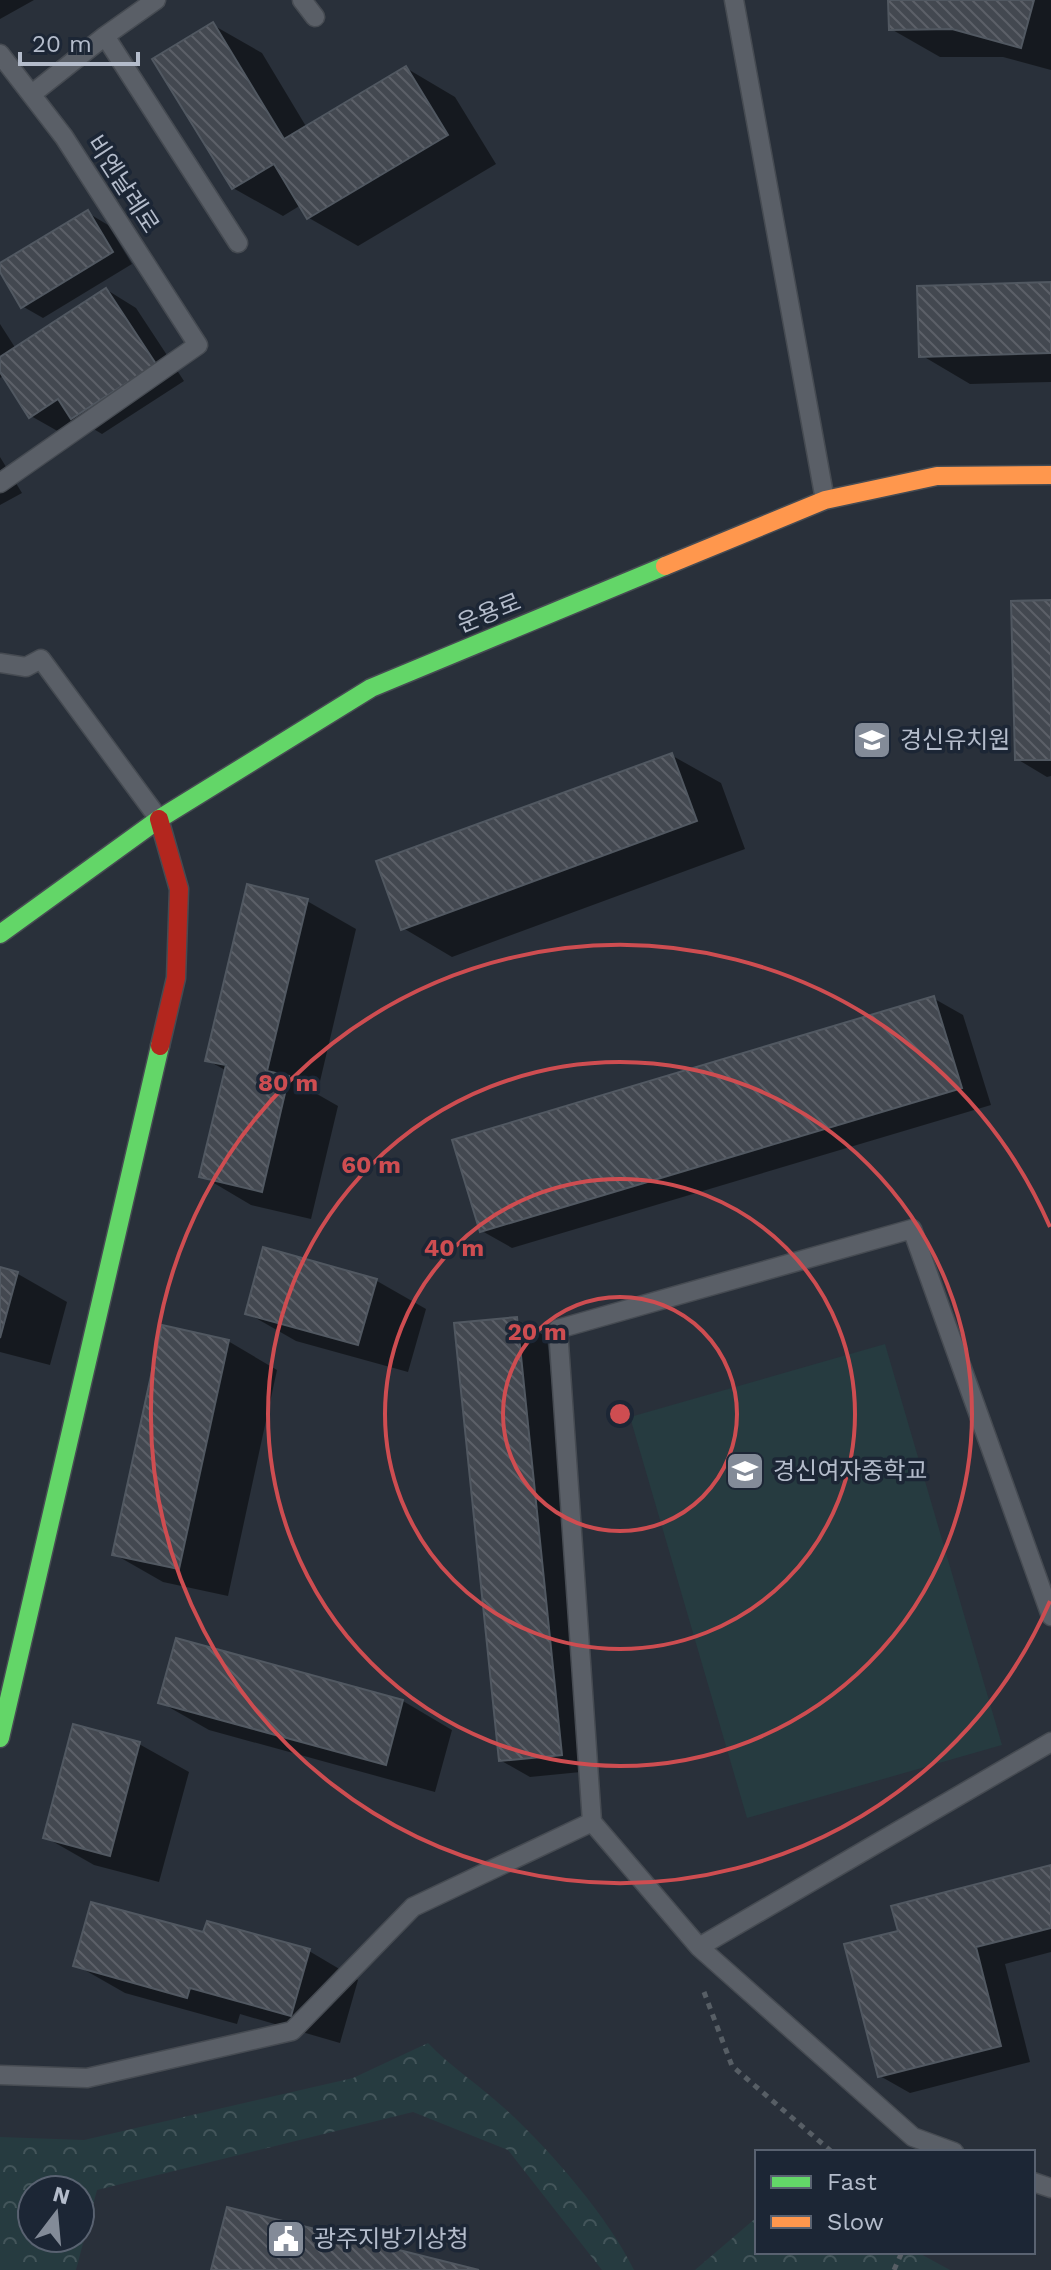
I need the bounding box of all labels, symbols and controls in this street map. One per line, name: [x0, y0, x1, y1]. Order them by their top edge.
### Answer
scale bar: [20, 16, 138, 66]
text: 20 m: [32, 30, 92, 58]
street label: 비엔날레로: [81, 130, 165, 238]
street label: 운용로: [453, 588, 525, 638]
school or university icon: 경신유치원: [851, 719, 893, 761]
place label: 경신유치원: [900, 726, 1010, 754]
text: 80 m: [258, 1069, 318, 1097]
text: 60 m: [341, 1151, 401, 1179]
text: 40 m: [424, 1234, 484, 1262]
text: 20 m: [507, 1318, 567, 1346]
centre of rings: [606, 1400, 634, 1428]
school or university icon: 경신여자중학교: [724, 1450, 766, 1492]
place label: 경신여자중학교: [773, 1457, 928, 1485]
legend: [755, 2150, 1035, 2254]
text: Fast: [827, 2168, 877, 2196]
north arrow: [16, 2174, 96, 2254]
text: N: [50, 2181, 73, 2210]
text: Slow: [827, 2208, 884, 2236]
public building icon: 광주지방기상청: [265, 2218, 307, 2260]
place label: 광주지방기상청: [314, 2225, 469, 2253]

